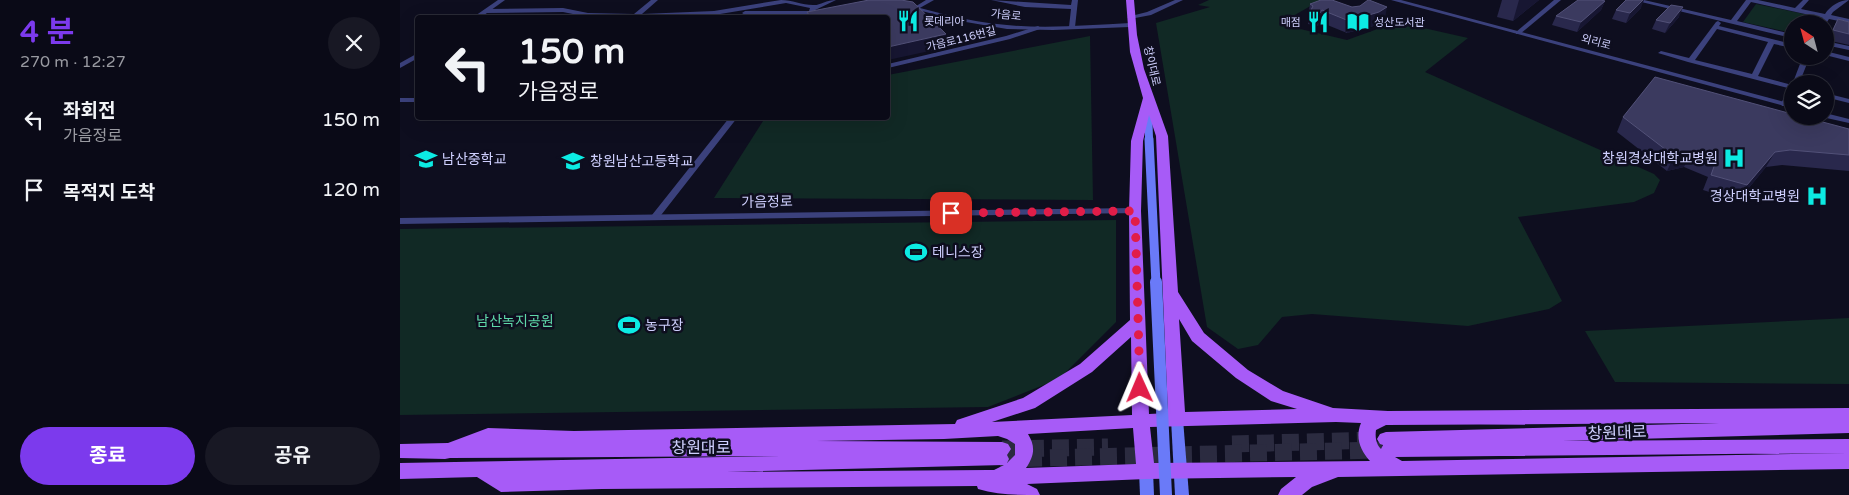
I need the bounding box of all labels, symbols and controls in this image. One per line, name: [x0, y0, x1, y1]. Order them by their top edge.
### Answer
street label: 가음로: [990, 7, 1022, 23]
restaurant icon: 롯데리아: [895, 8, 921, 34]
restaurant icon: 매점: [1305, 9, 1331, 35]
library icon: 성산도서관: [1345, 9, 1371, 35]
text: 4 분: [20, 14, 74, 51]
place label: 롯데리아: [924, 15, 964, 28]
north arrow: [1784, 15, 1834, 65]
map controls: [1784, 15, 1834, 125]
place label: 매점: [1281, 16, 1301, 29]
place label: 성산도서관: [1374, 16, 1425, 29]
button: close: [328, 17, 380, 69]
street label: 가음로116번길: [925, 24, 997, 54]
text: 150 m: [518, 31, 625, 73]
street label: 외리로: [1580, 32, 1612, 52]
icon: left: [435, 35, 500, 100]
street label: 창이대로: [1141, 45, 1163, 87]
text: 270 m · 12:27: [20, 52, 126, 72]
button: layers: [1784, 75, 1834, 125]
text: 가음정로: [518, 79, 599, 105]
text: 좌회전: [63, 100, 115, 122]
icon: left: [20, 106, 48, 134]
text: 150 m: [322, 109, 380, 131]
text: 가음정로: [63, 126, 122, 146]
hospital icon: 창원경상대학교병원: [1721, 145, 1747, 171]
school or university icon: 남산중학교: [413, 146, 439, 172]
school or university icon: 창원남산고등학교: [560, 148, 586, 174]
place label: 창원경상대학교병원: [1602, 150, 1718, 167]
place label: 남산중학교: [442, 151, 507, 168]
place label: 창원남산고등학교: [590, 153, 693, 170]
icon: arrive: [20, 176, 48, 204]
text: 120 m: [322, 179, 380, 201]
text: 목적지 도착: [63, 182, 155, 204]
hospital icon: 경상대학교병원: [1804, 183, 1830, 209]
place label: 경상대학교병원: [1710, 188, 1800, 205]
pin: [930, 192, 972, 234]
street label: 가음정로: [741, 193, 793, 211]
icon: arrive: [937, 199, 965, 227]
sports icon: 테니스장: [903, 239, 929, 265]
place label: 테니스장: [932, 244, 984, 261]
sports icon: 농구장: [616, 312, 642, 338]
park label: 남산녹지공원: [476, 313, 554, 330]
place label: 농구장: [645, 317, 684, 334]
position arrow: [1113, 361, 1165, 413]
street label: 창원대로: [1587, 422, 1647, 444]
button: 종료: [20, 427, 195, 485]
button: 공유: [205, 427, 380, 485]
street label: 창원대로: [672, 438, 731, 458]

